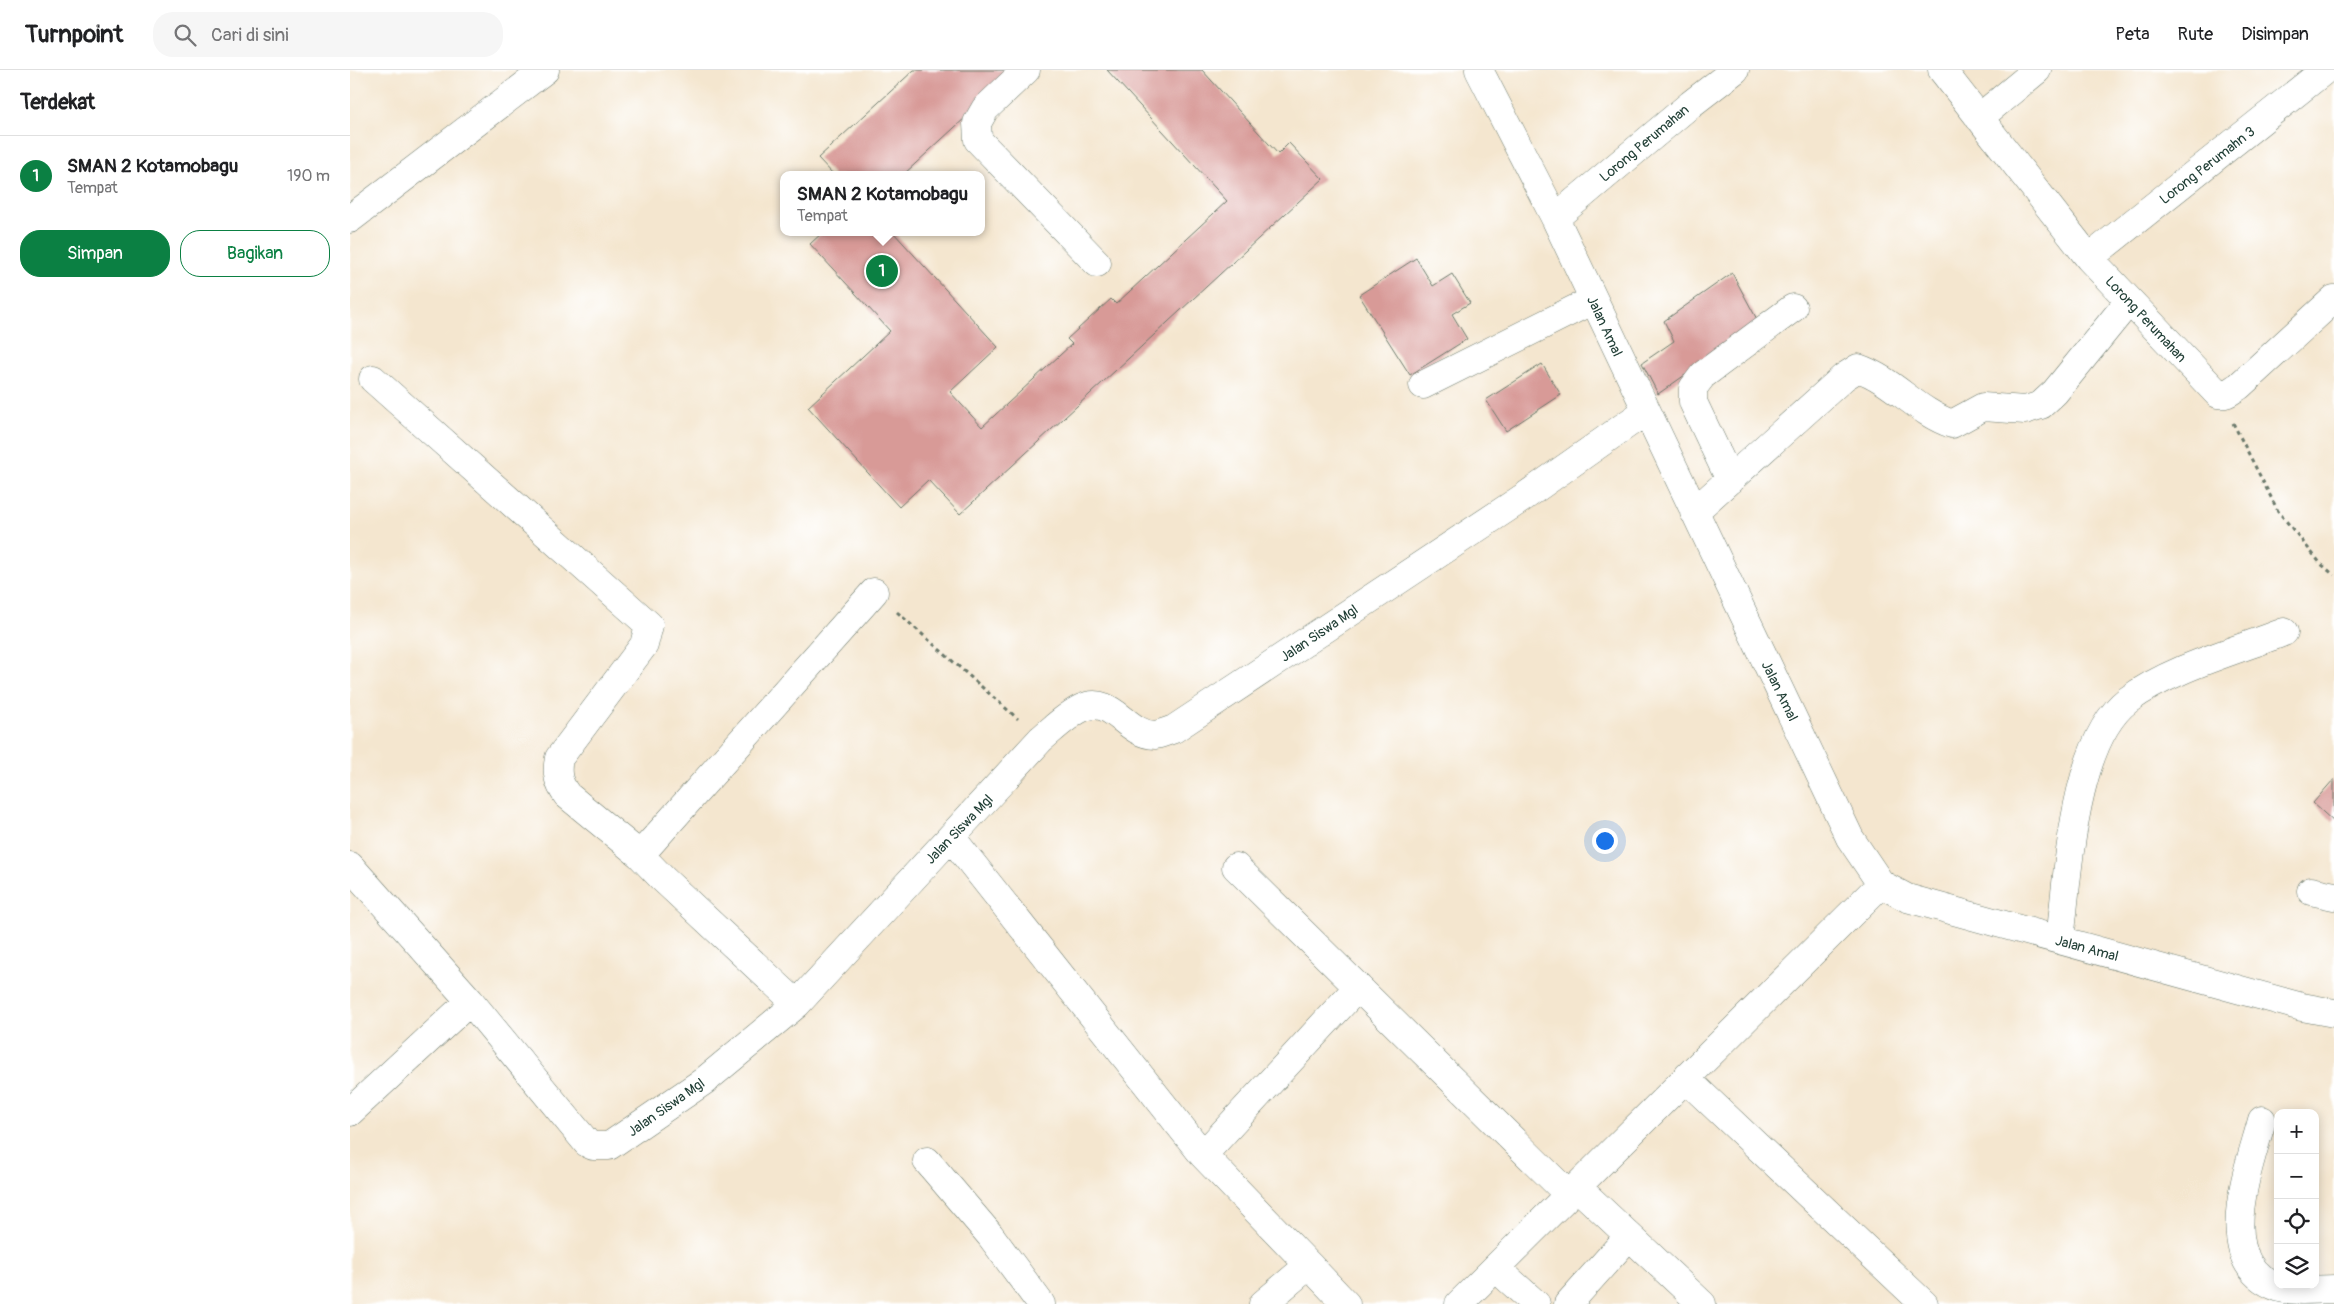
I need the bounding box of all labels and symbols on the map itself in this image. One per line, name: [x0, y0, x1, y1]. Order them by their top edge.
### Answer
street label: Lorong Perumahan: [1596, 101, 1692, 186]
street label: Lorong Perumahn 3: [2156, 123, 2258, 208]
pin: 1: [866, 252, 898, 290]
street label: Lorong Perumahan: [2101, 273, 2190, 366]
street label: Jalan Amal: [1583, 293, 1626, 359]
street label: Jalan Siswa Mgl: [1277, 601, 1361, 666]
street label: Jalan Amal: [1758, 658, 1801, 724]
street label: Jalan Siswa Mgl: [922, 791, 997, 868]
your location: [1592, 828, 1618, 854]
street label: Jalan Amal: [2053, 932, 2120, 965]
street label: Jalan Siswa Mgl: [625, 1075, 708, 1140]

